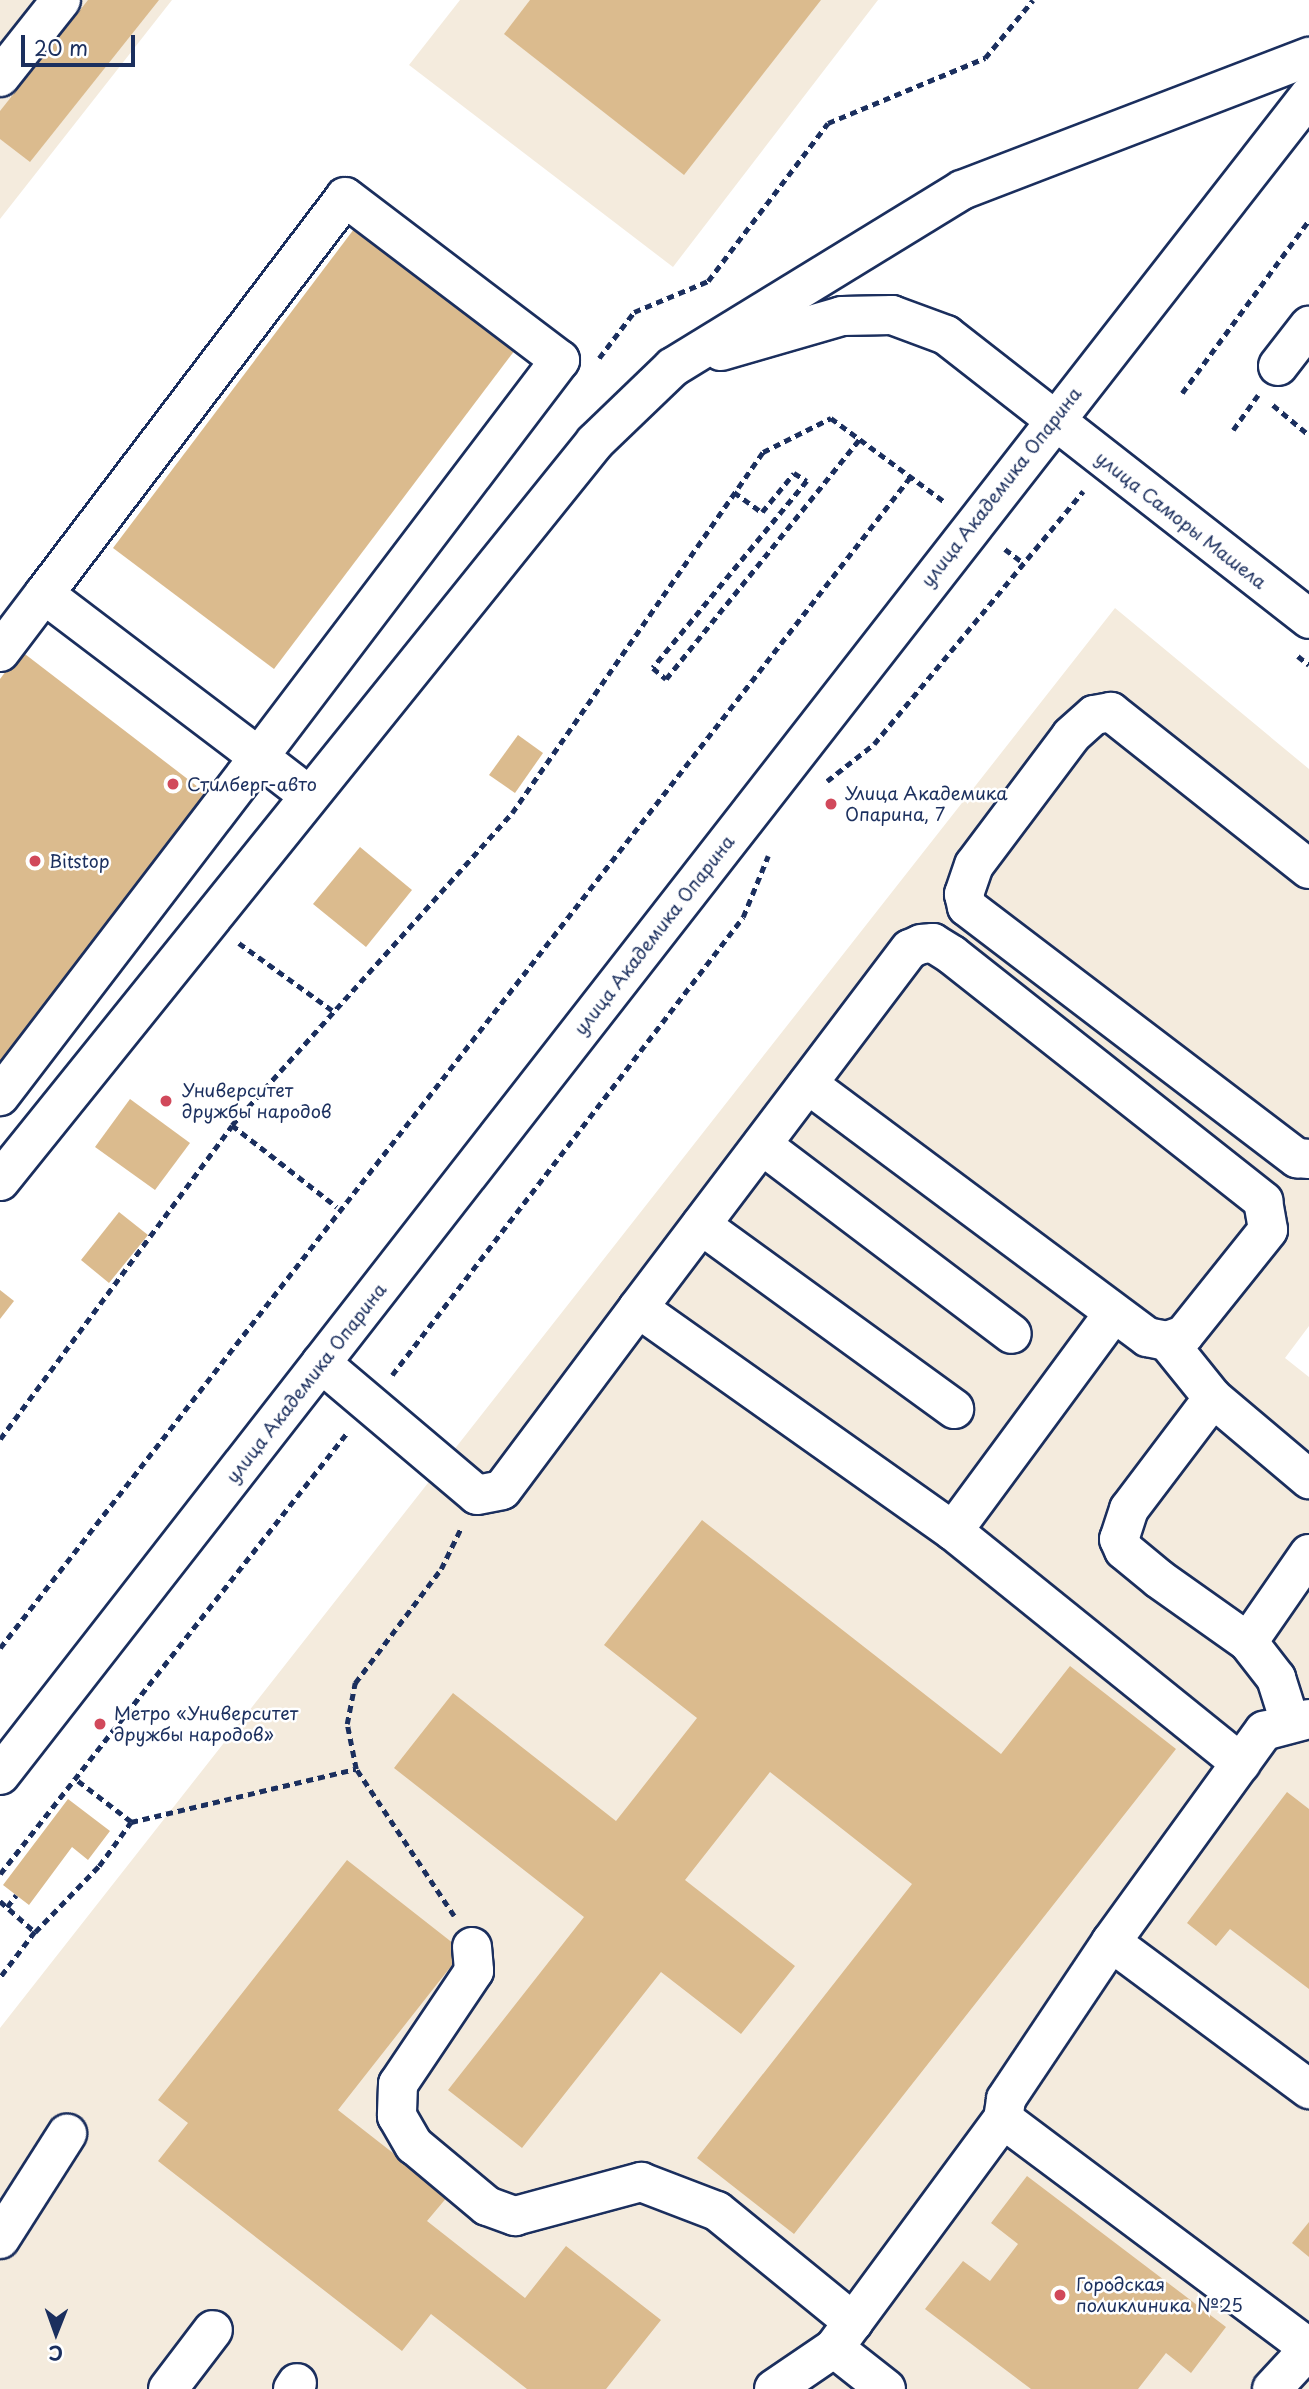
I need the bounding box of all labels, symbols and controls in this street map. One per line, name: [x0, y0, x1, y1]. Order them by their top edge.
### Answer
scale bar: [24, 21, 138, 65]
text: 20 m: [34, 31, 88, 63]
street label: улица Академика Опарина: [916, 382, 1086, 592]
street label: улица Саморы Машела: [1091, 446, 1271, 594]
place label: Стилберг-авто: [187, 773, 317, 795]
marker: Стилберг-авто: [165, 776, 181, 792]
place label: Улица Академика Опарина, 7: [845, 783, 1009, 826]
marker: Улица Академика Опарина, 7: [823, 796, 839, 812]
street label: улица Академика Опарина: [569, 830, 739, 1040]
place label: Bitstop: [49, 850, 110, 872]
marker: Bitstop: [27, 853, 43, 869]
place label: Университет дружбы народов: [182, 1080, 333, 1122]
marker: Университет дружбы народов: [156, 1091, 176, 1111]
street label: улица Академика Опарина: [221, 1278, 391, 1488]
place label: Метро «Университет дружбы народов»: [114, 1703, 298, 1746]
marker: Метро «Университет дружбы народов»: [92, 1716, 108, 1732]
place label: Городская поликлиника №25: [1076, 2274, 1243, 2316]
marker: Городская поликлиника №25: [1050, 2285, 1070, 2305]
north arrow: [21, 2298, 91, 2368]
text: С: [48, 2340, 63, 2368]

